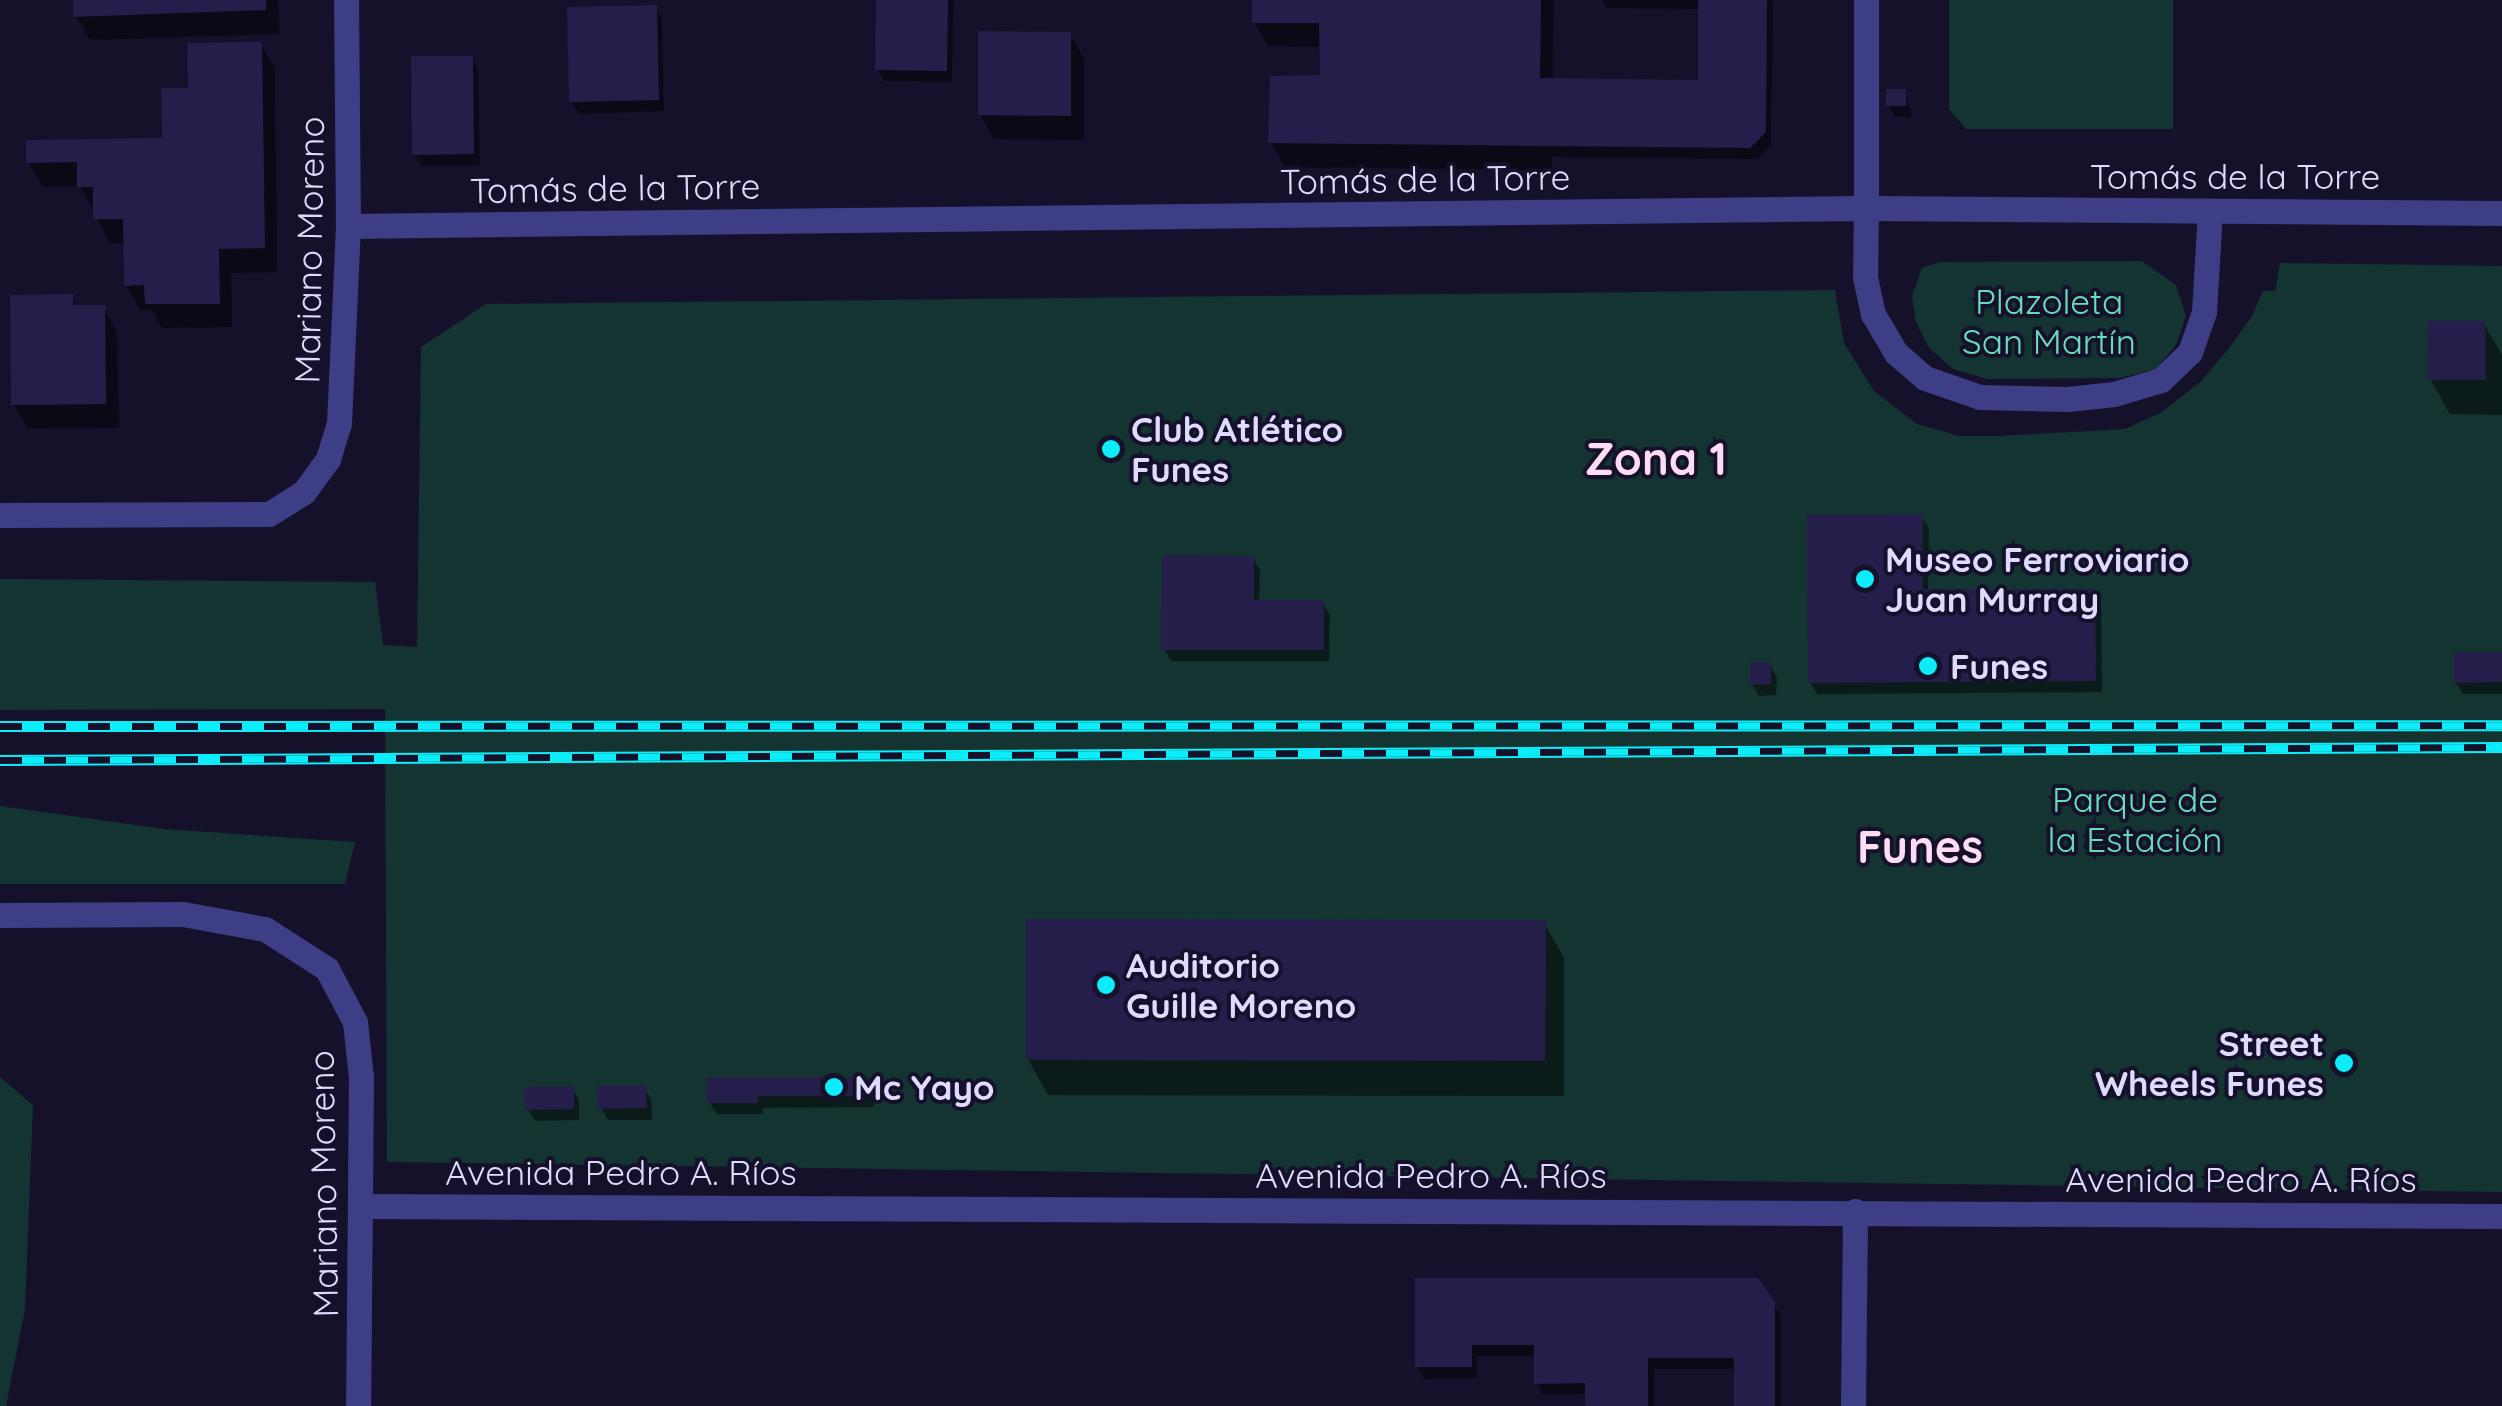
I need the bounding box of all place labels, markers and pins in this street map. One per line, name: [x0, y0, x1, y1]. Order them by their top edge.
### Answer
place label: Club Atlético Funes: [1131, 408, 1343, 490]
marker: Club Atlético Funes: [1100, 438, 1122, 460]
place label: Museo Ferroviario Juan Murray: [1885, 538, 2190, 620]
marker: Museo Ferroviario Juan Murray: [1854, 568, 1876, 590]
place label: Funes: [1950, 645, 2048, 687]
marker: Funes: [1915, 653, 1941, 679]
place label: Auditorio Guille Moreno: [1126, 944, 1356, 1026]
marker: Auditorio Guille Moreno: [1095, 974, 1117, 996]
place label: Street Wheels Funes: [2095, 1022, 2324, 1104]
marker: Street Wheels Funes: [2333, 1052, 2355, 1074]
place label: Mc Yayo: [854, 1066, 995, 1108]
marker: Mc Yayo: [823, 1076, 845, 1098]

